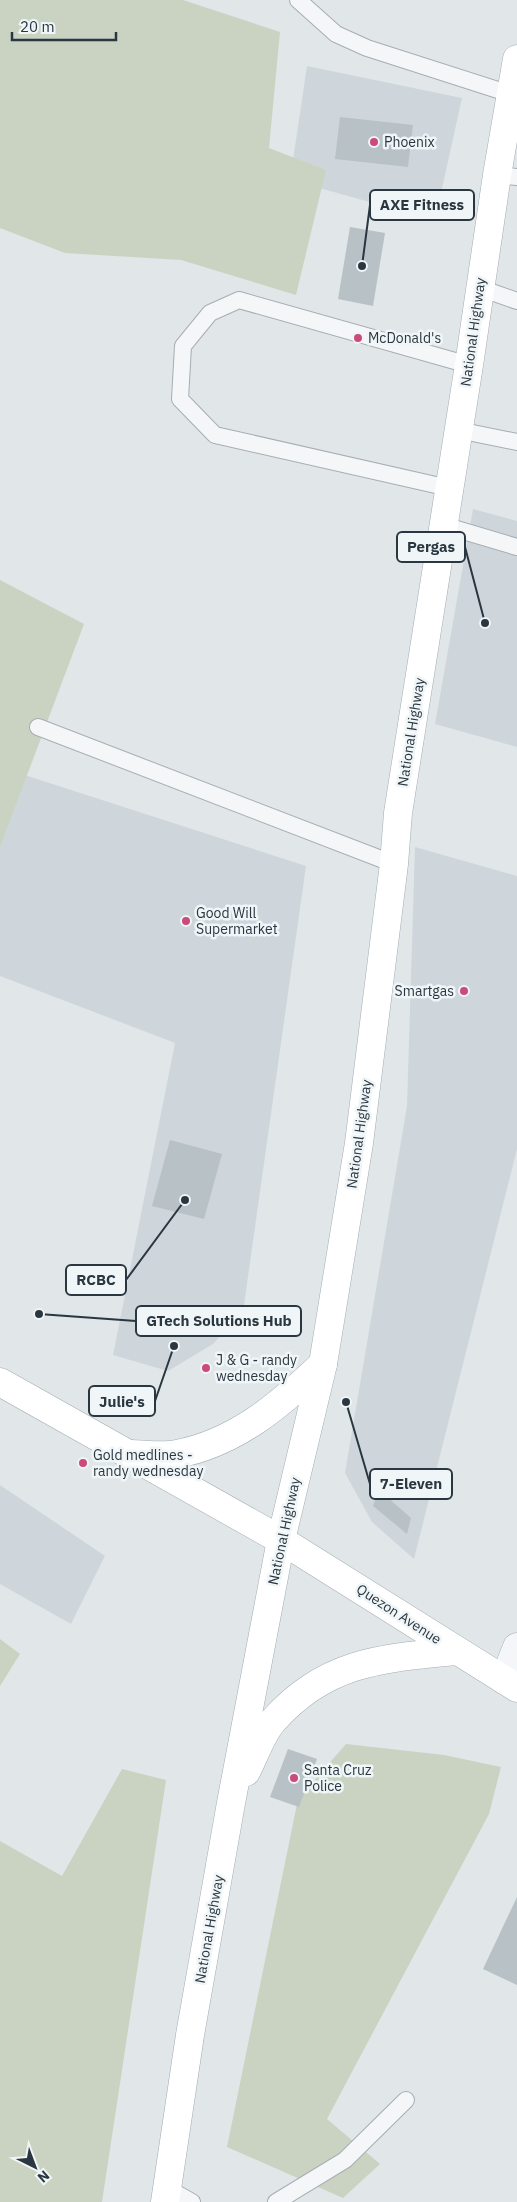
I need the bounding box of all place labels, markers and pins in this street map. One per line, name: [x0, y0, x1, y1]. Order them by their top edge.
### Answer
place label: Phoenix: [384, 133, 435, 151]
marker: Phoenix: [368, 136, 380, 148]
callout: AXE Fitness: [370, 190, 474, 220]
place label: McDonald's: [368, 329, 441, 347]
marker: McDonald's: [352, 332, 364, 344]
callout: Pergas: [397, 532, 465, 562]
place label: Good Will Supermarket: [196, 904, 278, 938]
marker: Good Will Supermarket: [180, 915, 192, 927]
place label: Smartgas: [395, 982, 454, 1000]
marker: Smartgas: [458, 985, 470, 997]
callout: RCBC: [66, 1265, 126, 1295]
callout: GTech Solutions Hub: [136, 1306, 301, 1336]
place label: J & G - randy wednesday: [216, 1351, 297, 1385]
marker: J & G - randy wednesday: [200, 1362, 212, 1374]
callout: Julie's: [89, 1386, 155, 1416]
place label: Gold medlines - randy wednesday: [93, 1446, 203, 1480]
marker: Gold medlines - randy wednesday: [77, 1457, 89, 1469]
callout: 7-Eleven: [370, 1469, 452, 1499]
place label: Santa Cruz Police: [304, 1761, 372, 1795]
marker: Santa Cruz Police: [288, 1772, 300, 1784]

